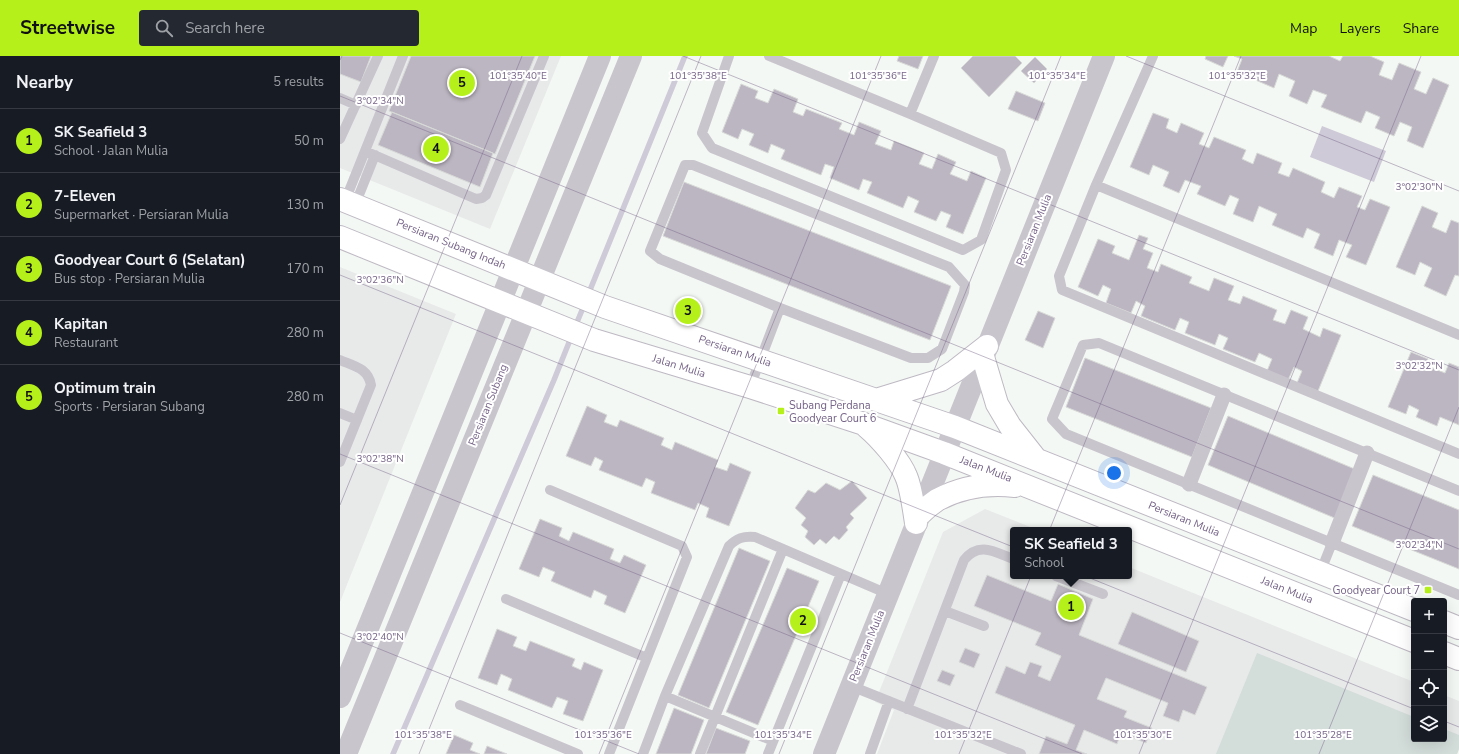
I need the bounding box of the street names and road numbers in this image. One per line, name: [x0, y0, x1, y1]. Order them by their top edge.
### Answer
street label: Persiaran Mulia: [1013, 192, 1055, 268]
street label: Persiaran Subang Indah: [394, 215, 508, 273]
street label: Persiaran Mulia: [697, 332, 774, 371]
street label: Jalan Mulia: [650, 351, 708, 381]
street label: Persiaran Subang: [465, 362, 511, 448]
street label: Jalan Mulia: [957, 452, 1014, 486]
street label: Persiaran Mulia: [1146, 498, 1222, 540]
street label: Jalan Mulia: [1258, 572, 1315, 607]
street label: Persiaran Mulia: [846, 608, 888, 684]

